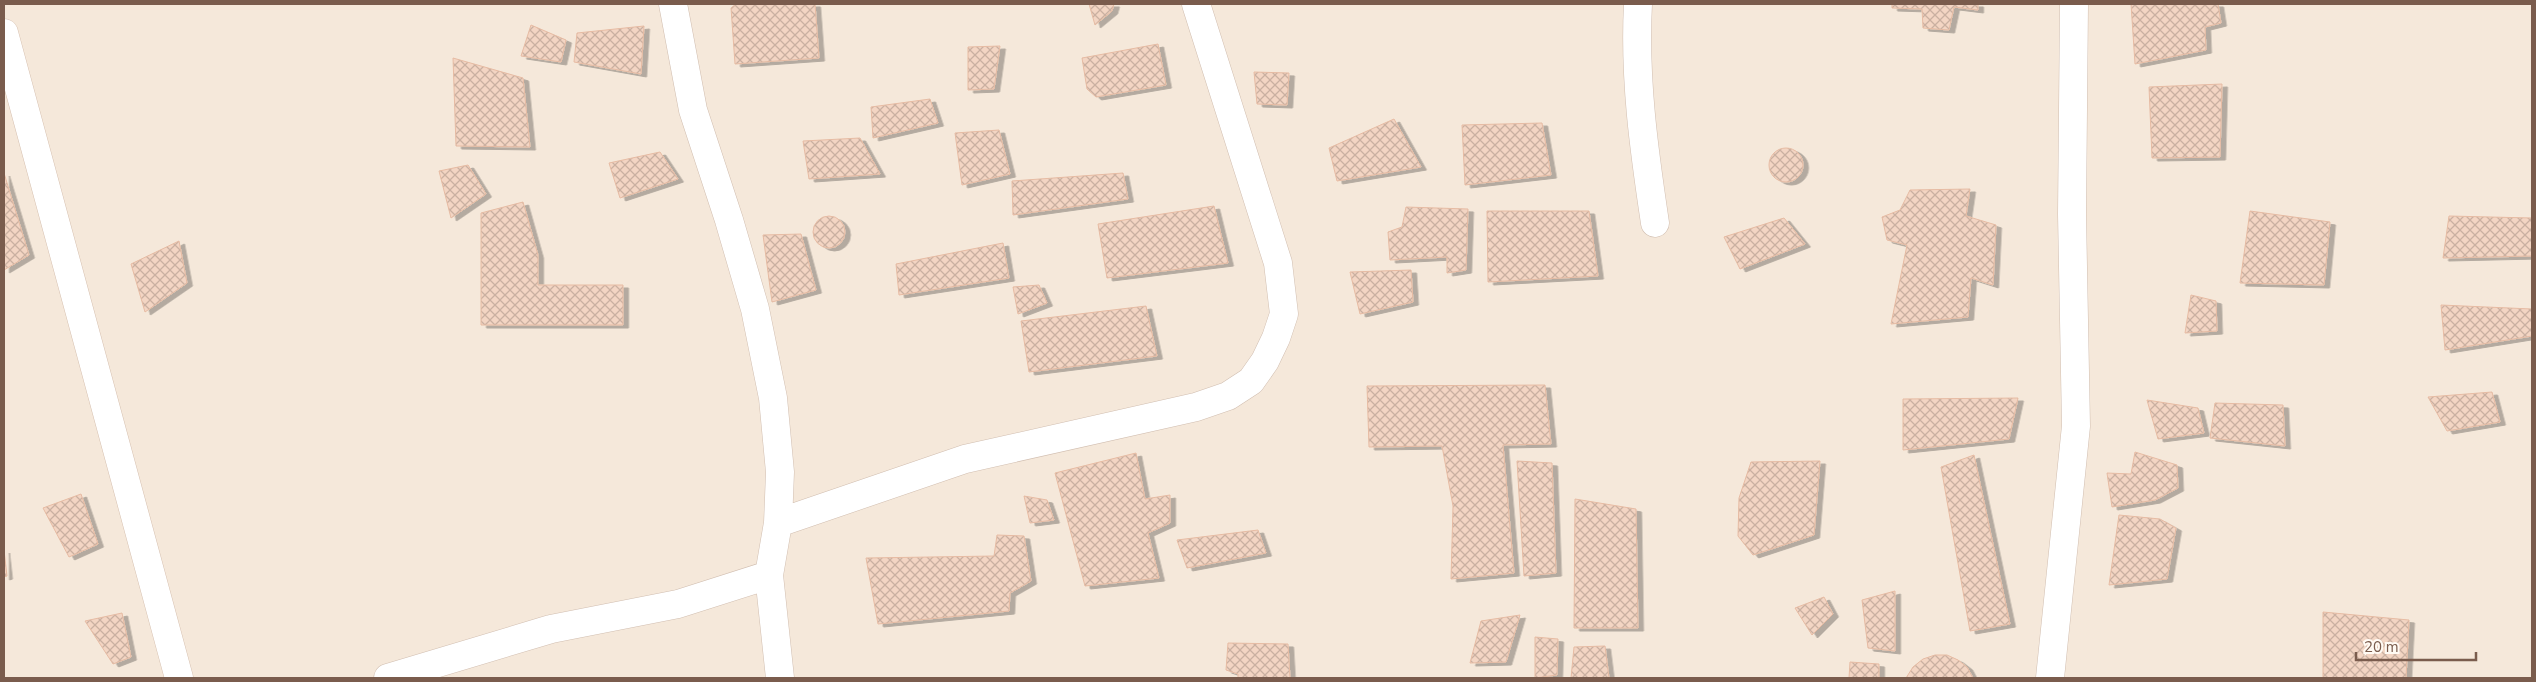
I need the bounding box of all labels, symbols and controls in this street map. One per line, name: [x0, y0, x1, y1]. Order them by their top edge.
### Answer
scale bar: [2356, 630, 2476, 662]
text: 20 m: [2364, 637, 2399, 657]

